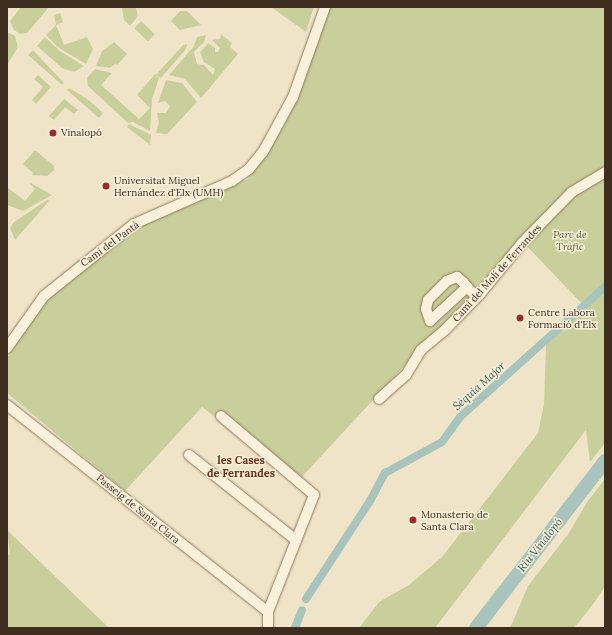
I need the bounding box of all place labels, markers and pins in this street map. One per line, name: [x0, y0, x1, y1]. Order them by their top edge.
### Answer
place label: Vinalopó: [61, 127, 102, 139]
marker: Vinalopó: [48, 128, 58, 138]
place label: Universitat Miguel Hernández d'Elx (UMH): [114, 174, 223, 198]
marker: Universitat Miguel Hernández d'Elx (UMH): [101, 181, 111, 191]
place label: Centre Labora Formació d'Elx: [528, 306, 597, 330]
marker: Centre Labora Formació d'Elx: [515, 313, 525, 323]
place label: Monasterio de Santa Clara: [421, 508, 488, 532]
marker: Monasterio de Santa Clara: [408, 515, 418, 525]

